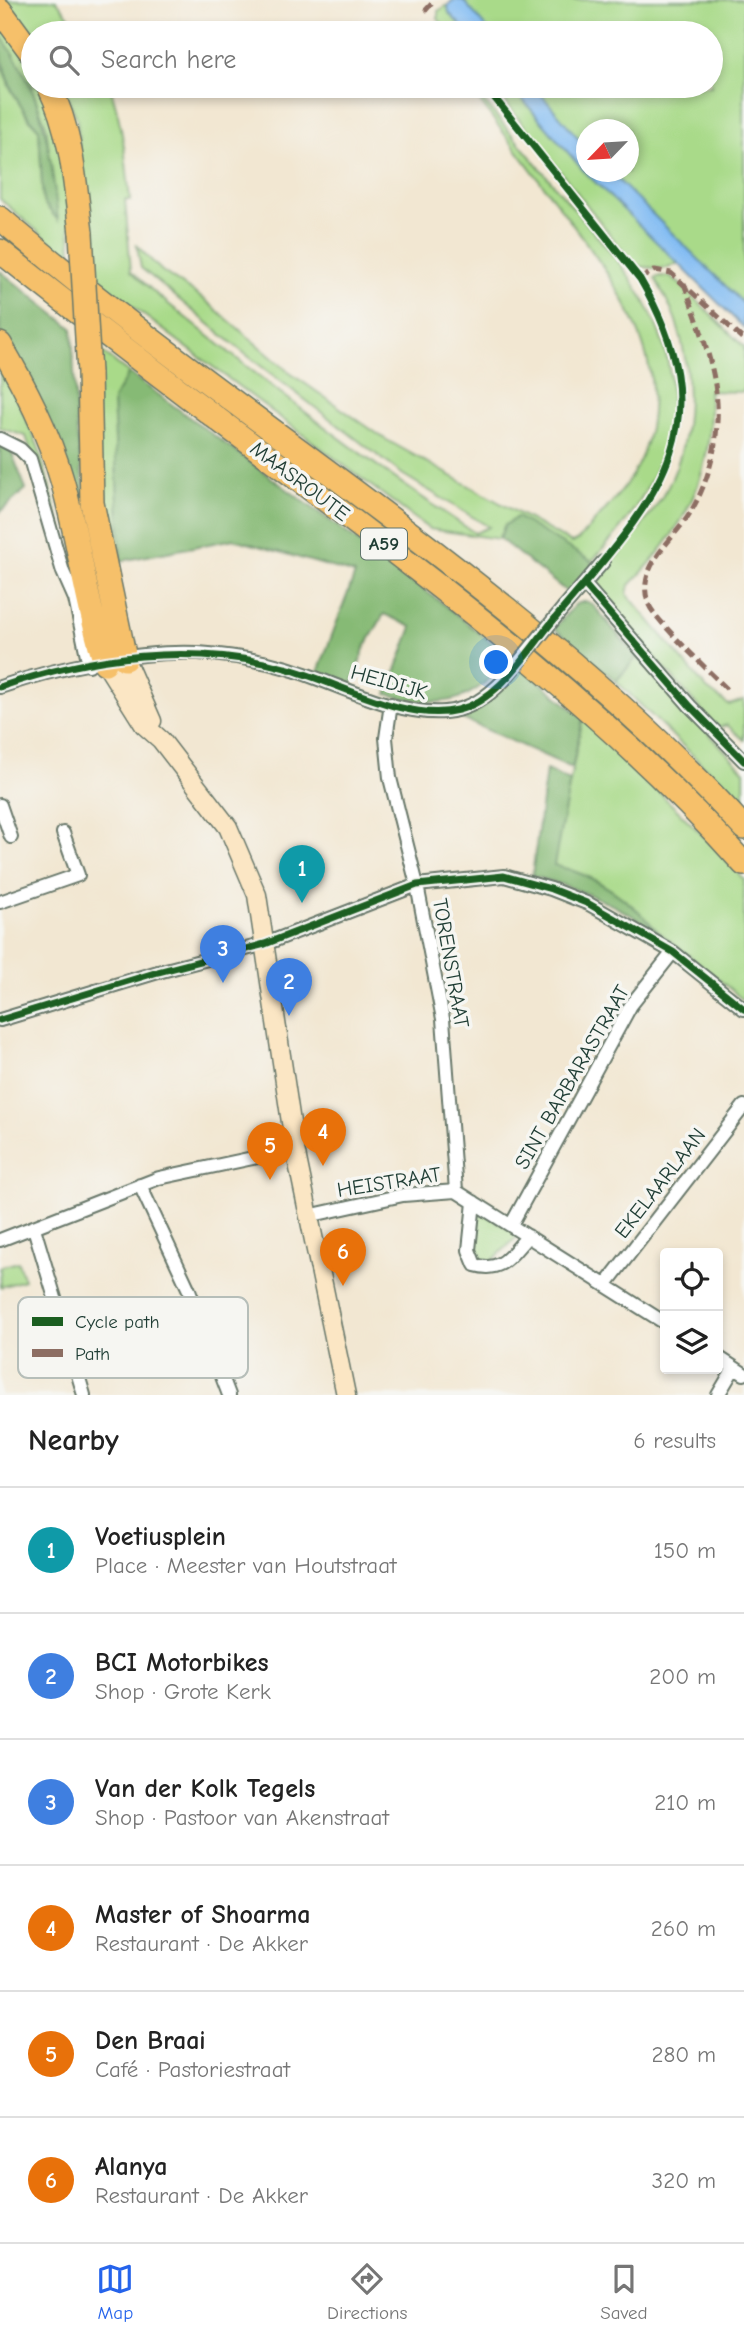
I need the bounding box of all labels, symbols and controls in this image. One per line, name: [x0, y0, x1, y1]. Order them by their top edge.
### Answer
search box: [21, 21, 723, 98]
icon: search: [45, 41, 83, 79]
text: Search here: [101, 45, 236, 75]
north arrow: [576, 119, 639, 182]
street label: MAASROUTE: [246, 436, 354, 526]
road number: A59: [361, 528, 407, 559]
your location: [479, 645, 513, 679]
street label: HEIDIJK: [348, 660, 430, 704]
pin: 1: [279, 845, 325, 903]
street label: TORENSTRAAT: [428, 896, 474, 1030]
pin: 3: [200, 925, 246, 983]
pin: 2: [266, 958, 312, 1016]
street label: SINT BARBARASTRAAT: [510, 981, 634, 1173]
pin: 4: [300, 1108, 346, 1166]
pin: 5: [247, 1122, 293, 1180]
street label: EKELAARLAAN: [610, 1123, 710, 1243]
street label: HEISTRAAT: [335, 1162, 443, 1202]
pin: 6: [320, 1228, 366, 1286]
map controls: [660, 1248, 723, 1374]
button: locate: [660, 1248, 723, 1311]
legend: [18, 1297, 248, 1378]
text: Cycle path: [75, 1311, 160, 1333]
button: layers: [660, 1311, 723, 1374]
text: Path: [75, 1343, 110, 1365]
text: Nearby: [28, 1423, 119, 1458]
text: 6 results: [633, 1427, 716, 1454]
text: Voetiusplein: [95, 1522, 226, 1552]
text: 1: [46, 1537, 56, 1564]
text: 150 m: [654, 1537, 716, 1564]
text: Place · Meester van Houtstraat: [95, 1552, 397, 1579]
text: BCI Motorbikes: [95, 1648, 268, 1678]
text: 2: [45, 1663, 57, 1690]
text: 200 m: [649, 1663, 716, 1690]
text: Shop · Grote Kerk: [95, 1678, 271, 1705]
text: Van der Kolk Tegels: [95, 1774, 315, 1804]
text: 3: [45, 1789, 57, 1816]
text: 210 m: [654, 1789, 716, 1816]
text: Shop · Pastoor van Akenstraat: [95, 1804, 389, 1831]
text: Master of Shoarma: [95, 1900, 311, 1930]
text: 4: [46, 1915, 56, 1942]
text: 260 m: [651, 1915, 716, 1942]
text: Restaurant · De Akker: [95, 1930, 308, 1957]
text: Den Braai: [95, 2026, 206, 2056]
text: 5: [45, 2041, 57, 2068]
text: 280 m: [651, 2041, 716, 2068]
text: Café · Pastoriestraat: [95, 2056, 290, 2083]
text: Alanya: [95, 2152, 168, 2182]
text: 6: [45, 2167, 57, 2194]
text: 320 m: [652, 2167, 716, 2194]
text: Restaurant · De Akker: [95, 2182, 308, 2209]
tab: Map: [96, 2260, 134, 2324]
tab: Directions: [327, 2260, 407, 2324]
tab: Saved: [600, 2260, 648, 2324]

